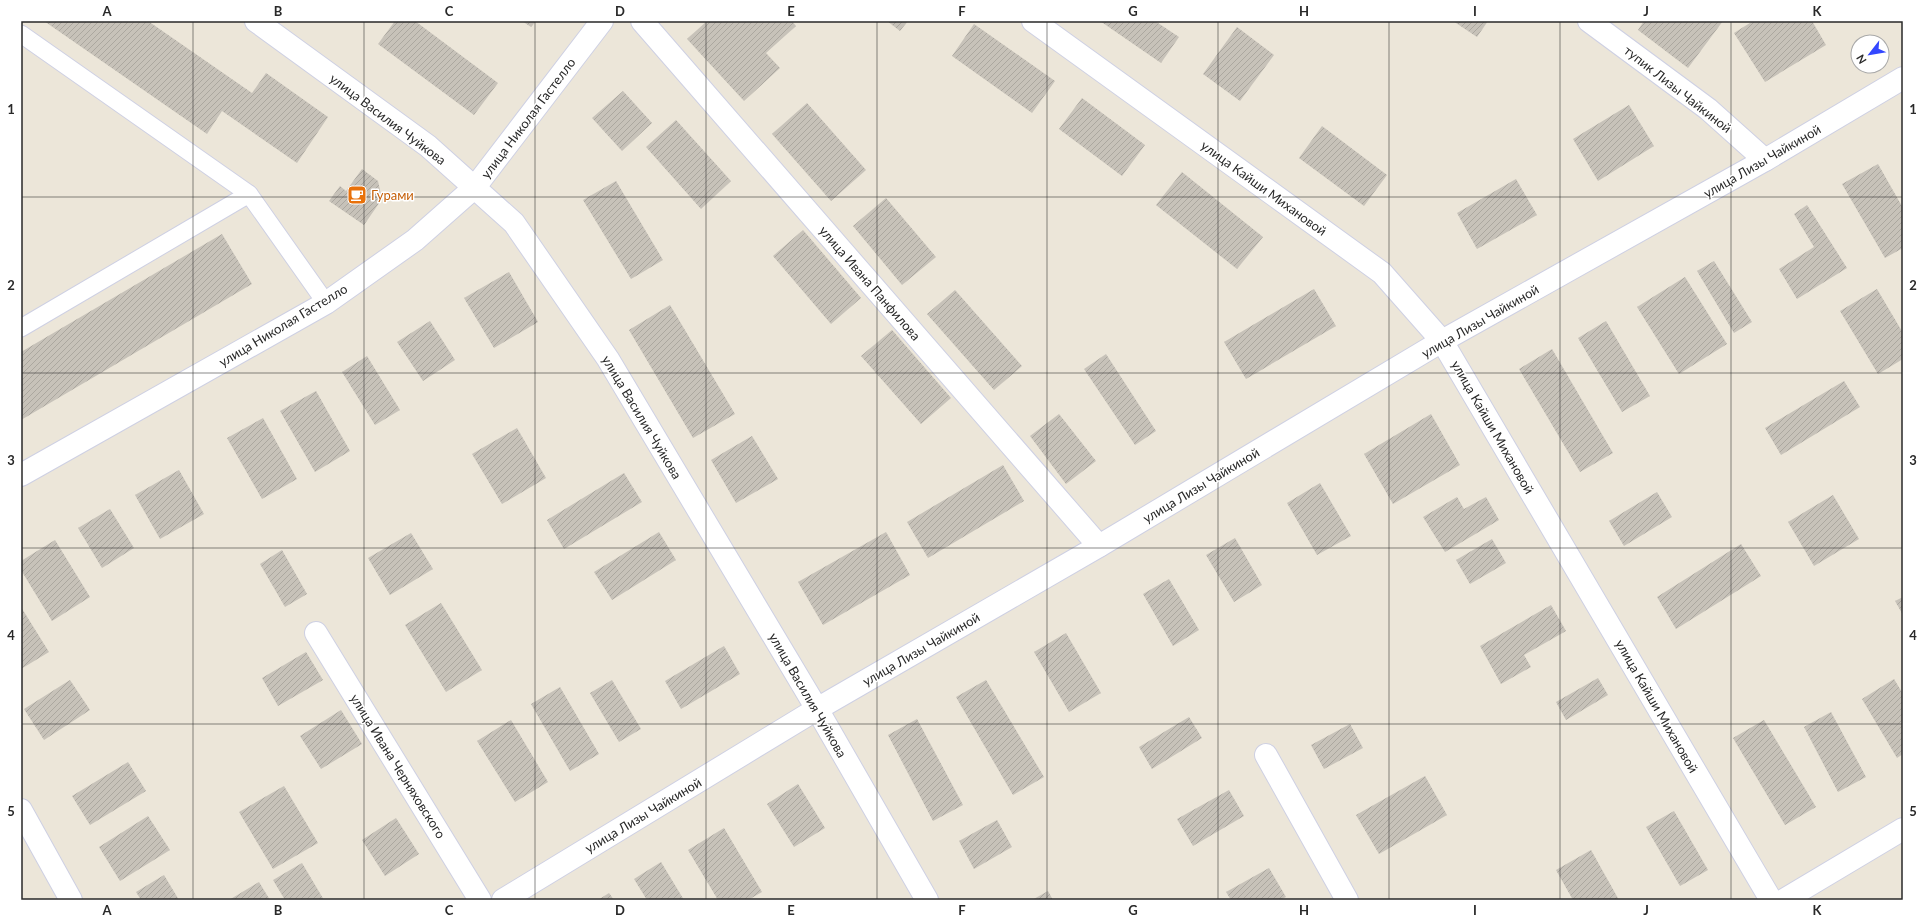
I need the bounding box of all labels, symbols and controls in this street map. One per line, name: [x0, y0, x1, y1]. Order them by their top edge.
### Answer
text: A: [101, 3, 112, 19]
text: B: [274, 3, 283, 19]
text: C: [445, 3, 454, 19]
text: D: [615, 3, 625, 19]
text: E: [787, 3, 795, 19]
text: F: [958, 3, 966, 19]
text: G: [1128, 3, 1138, 19]
text: H: [1299, 3, 1309, 19]
text: I: [1473, 3, 1477, 19]
text: J: [1643, 3, 1649, 19]
text: K: [1813, 3, 1823, 19]
north arrow: [1850, 34, 1890, 74]
street label: тупик Лизы Чайкиной: [1621, 42, 1735, 136]
text: N: [1853, 52, 1869, 66]
street label: улица Николая Гастелло: [477, 54, 579, 182]
street label: улица Василия Чуйкова: [327, 70, 449, 168]
text: 1: [7, 101, 15, 117]
text: 1: [1909, 101, 1917, 117]
street label: улица Лизы Чайкиной: [1700, 121, 1824, 201]
street label: улица Кайши Михановой: [1198, 137, 1330, 239]
cafe icon: Гурами: [346, 184, 368, 206]
place label: Гурами: [371, 187, 414, 203]
street label: улица Ивана Панфилова: [816, 223, 924, 343]
text: 2: [7, 277, 15, 293]
text: 2: [1909, 277, 1917, 293]
street label: улица Николая Гастелло: [216, 280, 350, 370]
street label: улица Лизы Чайкиной: [1418, 281, 1542, 361]
street label: улица Василия Чуйкова: [599, 352, 685, 482]
street label: улица Кайши Михановой: [1448, 357, 1538, 497]
street label: улица Лизы Чайкиной: [1140, 444, 1262, 526]
text: 3: [7, 452, 15, 468]
text: 3: [1909, 452, 1917, 468]
street label: улица Лизы Чайкиной: [859, 609, 983, 689]
text: 4: [7, 627, 15, 643]
text: 4: [1909, 627, 1917, 643]
street label: улица Василия Чуйкова: [766, 630, 850, 760]
street label: улица Кайши Михановой: [1612, 636, 1702, 776]
street label: улица Ивана Черняховского: [347, 691, 449, 841]
street label: улица Лизы Чайкиной: [582, 774, 704, 856]
text: 5: [7, 803, 15, 819]
text: 5: [1909, 803, 1917, 819]
text: A: [101, 902, 112, 918]
text: B: [274, 902, 283, 918]
text: C: [445, 902, 454, 918]
text: D: [615, 902, 625, 918]
text: E: [787, 902, 795, 918]
text: F: [958, 902, 966, 918]
text: G: [1128, 902, 1138, 918]
text: H: [1299, 902, 1309, 918]
text: I: [1473, 902, 1477, 918]
text: J: [1643, 902, 1649, 918]
text: K: [1813, 902, 1823, 918]

